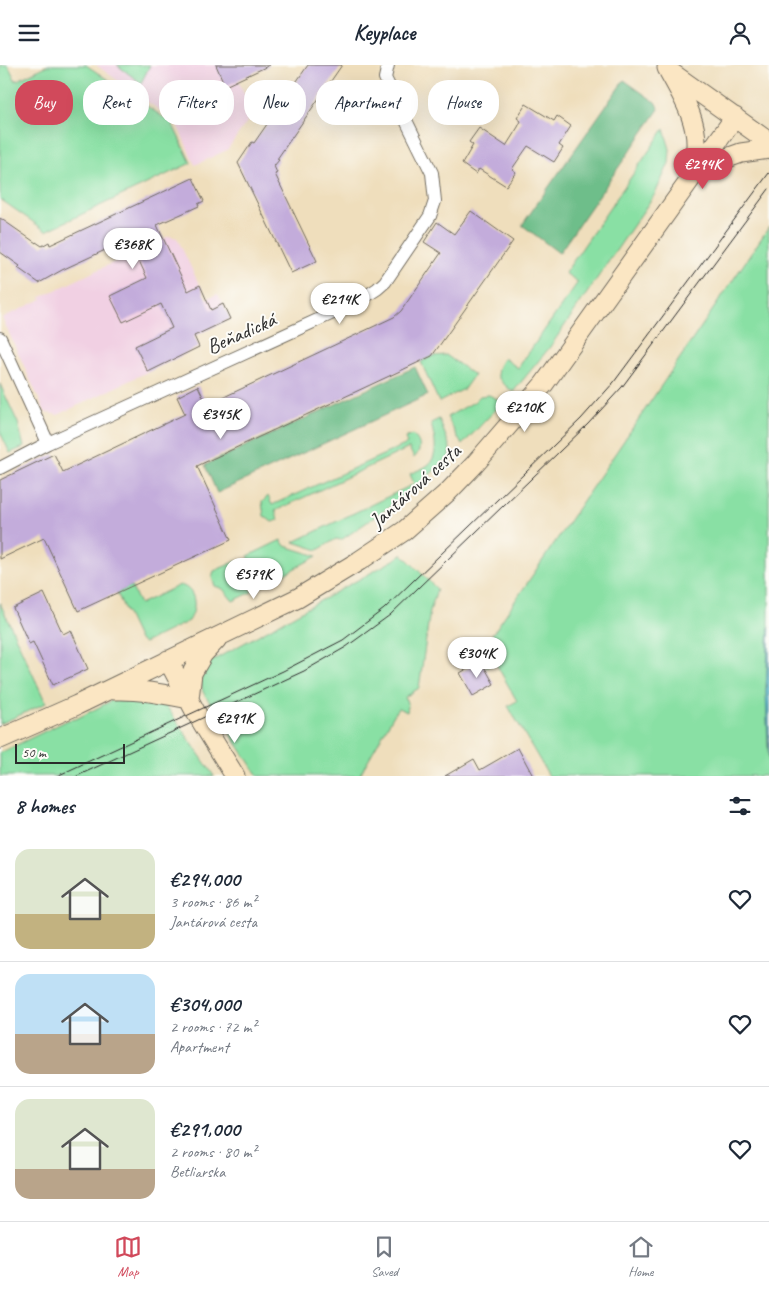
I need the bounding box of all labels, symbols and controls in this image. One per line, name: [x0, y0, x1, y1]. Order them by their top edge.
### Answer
icon: menu: [15, 19, 43, 47]
text: Keyplace: [354, 19, 415, 47]
icon: person: [726, 19, 754, 47]
chip: Buy: [15, 80, 73, 125]
chip: Rent: [83, 80, 149, 125]
chip: Filters: [159, 80, 234, 125]
chip: New: [244, 80, 306, 125]
chip: Apartment: [316, 80, 418, 125]
chip: House: [428, 80, 499, 125]
pin: €294K: [668, 147, 738, 190]
text: €294K: [685, 154, 721, 174]
pin: €368K: [98, 227, 168, 270]
text: €368K: [114, 234, 152, 254]
pin: €214K: [305, 283, 375, 325]
text: €214K: [322, 289, 358, 309]
street label: Beňadická: [202, 306, 281, 360]
pin: €210K: [490, 391, 560, 433]
pin: €345K: [186, 397, 256, 440]
text: €210K: [507, 397, 543, 417]
text: €345K: [203, 404, 239, 424]
street label: Jantárová cesta: [363, 437, 467, 534]
pin: €579K: [219, 557, 289, 600]
text: €579K: [236, 564, 272, 584]
pin: €304K: [442, 637, 512, 679]
text: €304K: [459, 643, 495, 663]
pin: €291K: [200, 701, 270, 744]
text: €291K: [217, 708, 253, 728]
scale bar: [15, 741, 125, 764]
text: 50 m: [22, 744, 46, 761]
icon: filters: [726, 792, 754, 820]
text: 8 homes: [15, 793, 74, 819]
text: €294,000: [170, 866, 240, 892]
icon: home: [55, 869, 115, 929]
icon: heart: [726, 885, 754, 913]
text: 3 rooms · 86 m²: [170, 892, 256, 912]
text: Jantárová cesta: [170, 912, 257, 932]
text: €304,000: [170, 991, 240, 1017]
icon: home: [55, 994, 115, 1054]
icon: heart: [726, 1010, 754, 1038]
text: 2 rooms · 72 m²: [170, 1017, 256, 1037]
text: Apartment: [170, 1037, 229, 1057]
text: €291,000: [170, 1116, 240, 1142]
icon: home: [55, 1119, 115, 1179]
icon: heart: [726, 1135, 754, 1163]
text: 2 rooms · 80 m²: [170, 1142, 256, 1162]
text: Betliarska: [170, 1162, 225, 1182]
tab: Map: [114, 1233, 142, 1280]
tab: Saved: [370, 1233, 398, 1280]
tab: Home: [627, 1233, 655, 1280]

